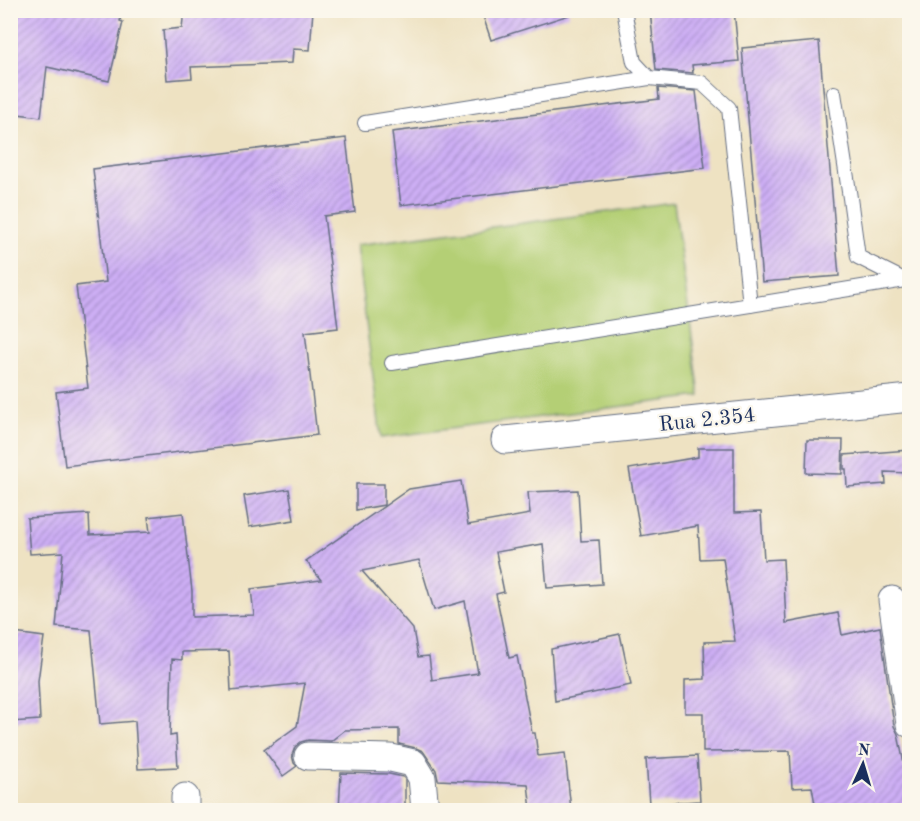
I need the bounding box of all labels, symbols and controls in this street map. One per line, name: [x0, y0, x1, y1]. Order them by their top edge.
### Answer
street label: Rua 2.354: [658, 405, 757, 436]
north arrow: [833, 734, 893, 794]
text: N: [857, 743, 871, 759]

